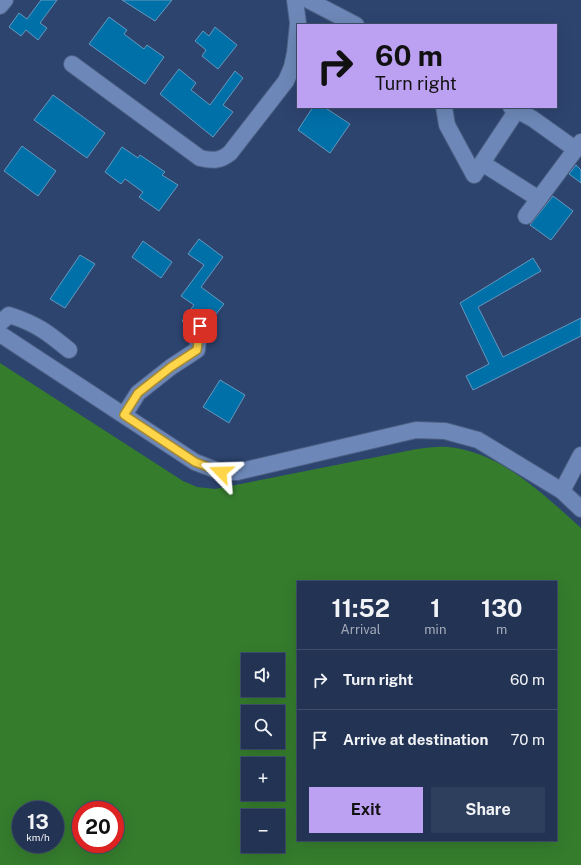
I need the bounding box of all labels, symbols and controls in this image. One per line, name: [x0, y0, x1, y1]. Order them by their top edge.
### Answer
text: 60 m: [375, 39, 443, 72]
icon: right: [309, 40, 361, 92]
text: Turn right: [375, 73, 457, 94]
pin: [183, 309, 217, 343]
icon: arrive: [189, 315, 211, 337]
position arrow: [200, 451, 242, 493]
text: 11:52: [331, 594, 390, 622]
text: 1: [430, 594, 441, 622]
text: 130: [481, 594, 523, 622]
text: Arrival: [341, 622, 381, 637]
text: min: [424, 622, 446, 637]
text: m: [496, 622, 507, 637]
map controls: [241, 653, 285, 853]
button: sound: [241, 653, 285, 697]
icon: right: [309, 669, 331, 691]
text: Turn right: [343, 671, 413, 688]
text: 60 m: [510, 671, 545, 688]
button: search: [241, 705, 285, 749]
icon: arrive: [309, 729, 331, 751]
text: Arrive at destination: [343, 731, 488, 748]
text: 70 m: [510, 731, 545, 748]
button: +: [241, 757, 285, 801]
button: Exit: [309, 787, 423, 833]
button: Share: [431, 787, 545, 833]
speed limit sign: 20: [72, 801, 124, 853]
button: −: [241, 809, 285, 853]
text: 13: [27, 810, 49, 834]
text: km/h: [26, 831, 50, 843]

